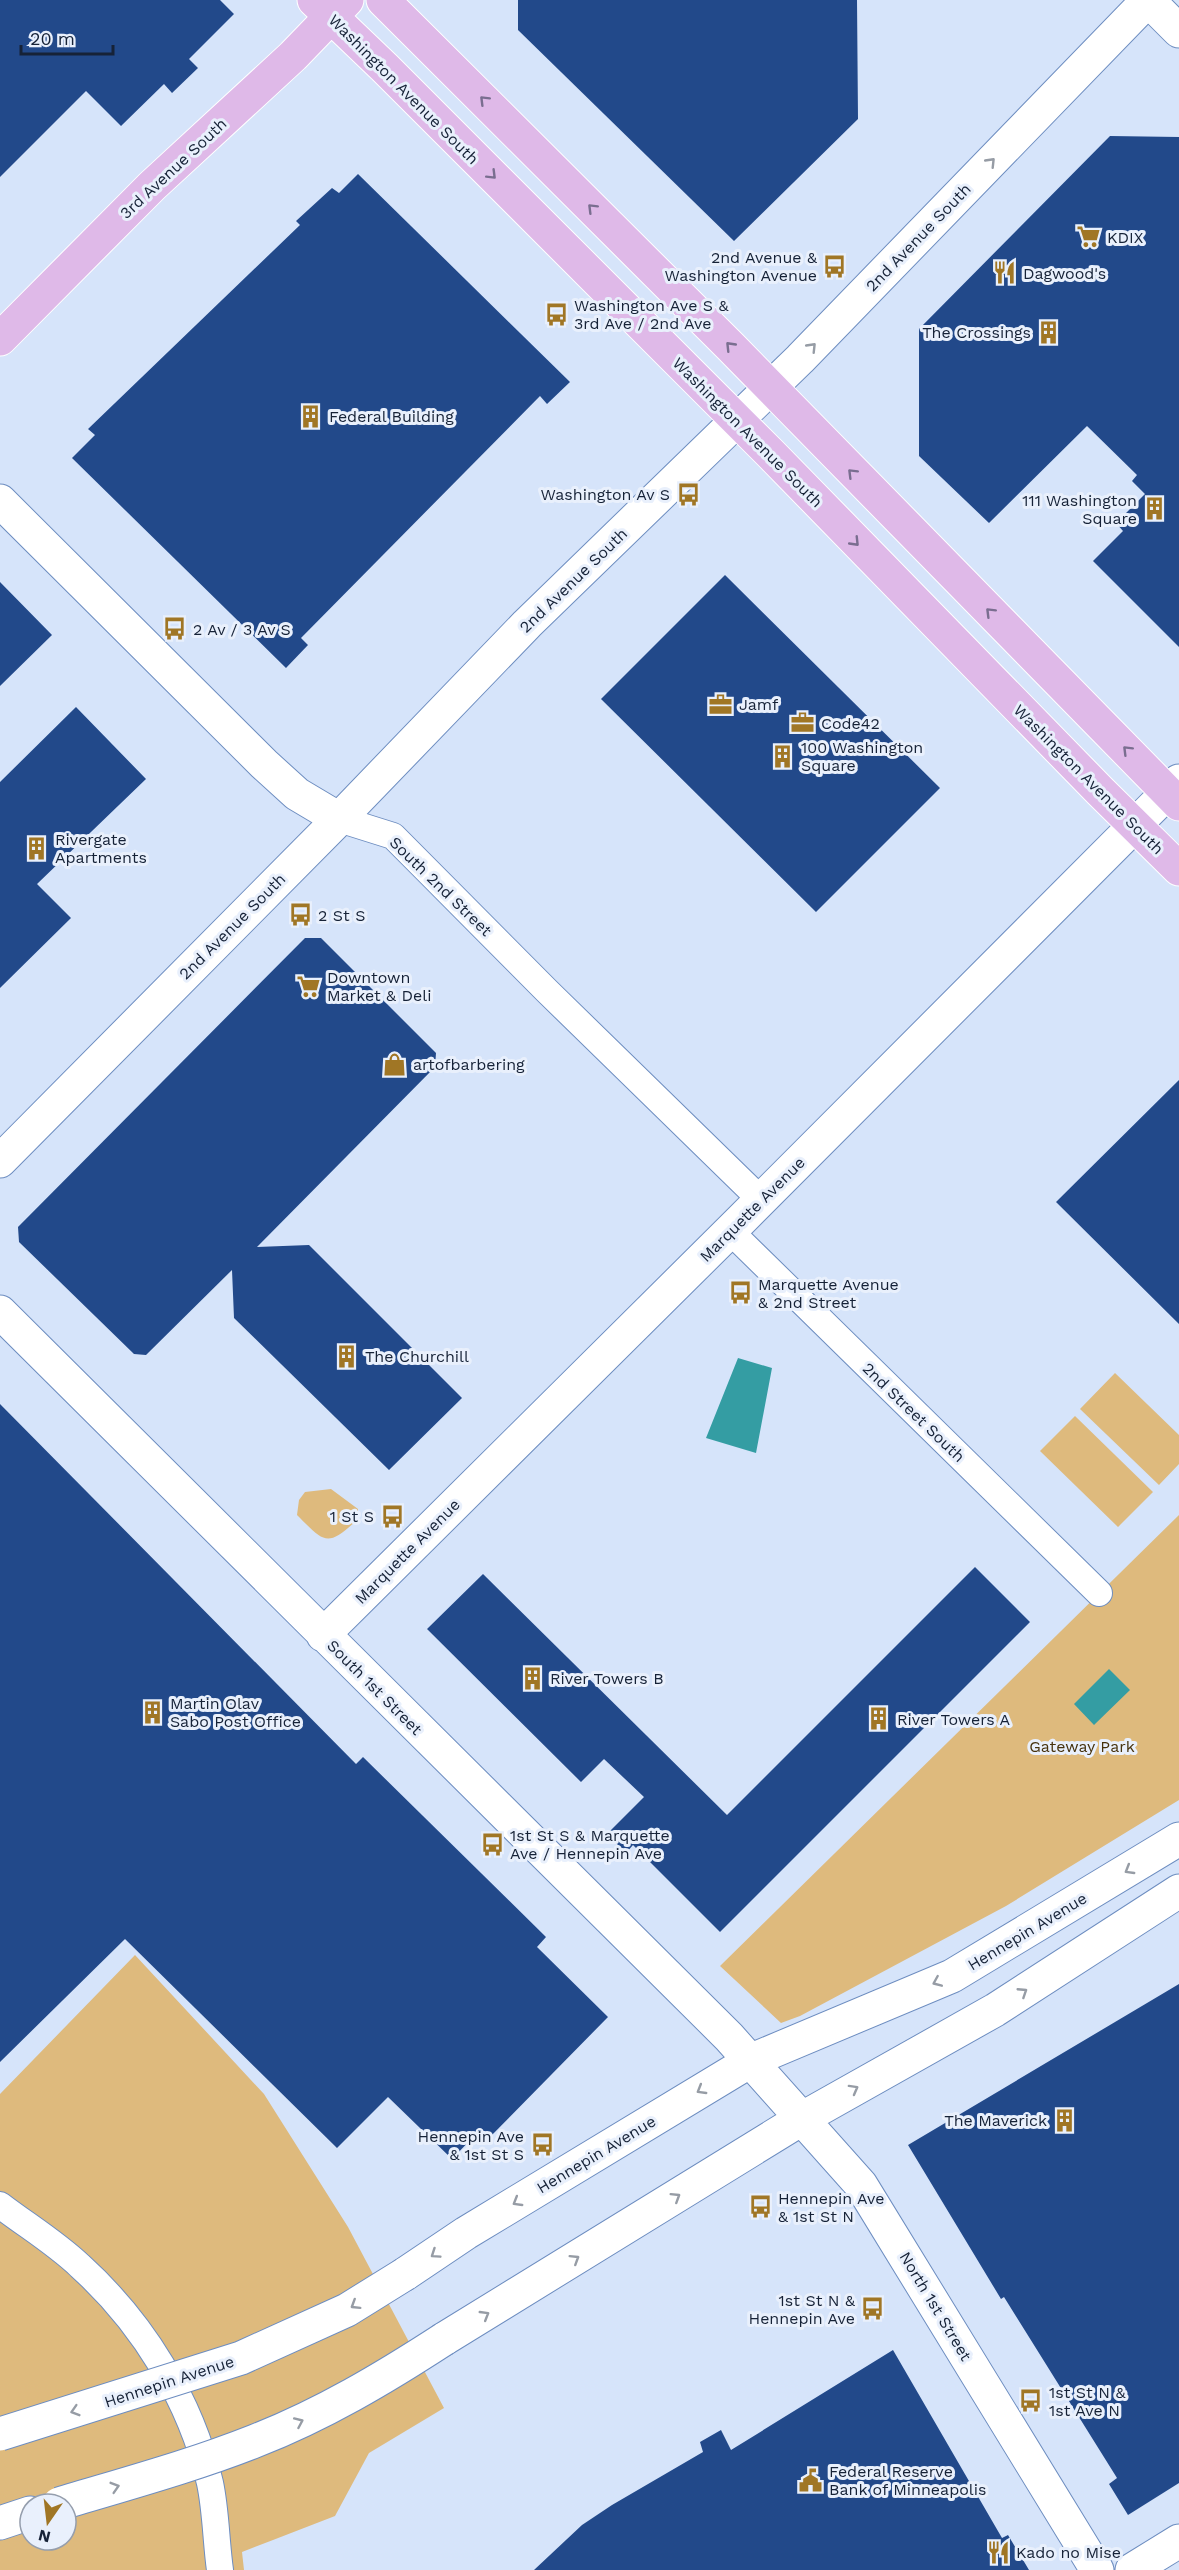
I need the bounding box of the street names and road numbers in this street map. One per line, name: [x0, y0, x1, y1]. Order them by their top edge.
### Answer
street label: Washington Avenue South: [325, 10, 483, 168]
street label: 3rd Avenue South: [116, 114, 231, 223]
street label: 2nd Avenue South: [862, 180, 975, 295]
street label: Washington Avenue South: [669, 353, 827, 511]
street label: 2nd Avenue South: [516, 524, 631, 637]
street label: Washington Avenue South: [1010, 700, 1168, 858]
street label: South 2nd Street: [386, 833, 496, 940]
street label: 2nd Avenue South: [175, 869, 289, 983]
street label: Marquette Avenue: [696, 1153, 809, 1266]
street label: 2nd Street South: [859, 1359, 969, 1466]
street label: Marquette Avenue: [351, 1495, 464, 1608]
street label: South 1st Street: [323, 1636, 426, 1739]
street label: Hennepin Avenue: [964, 1888, 1090, 1974]
street label: Hennepin Avenue: [533, 2111, 659, 2197]
street label: North 1st Street: [895, 2248, 976, 2365]
street label: Hennepin Avenue: [102, 2352, 237, 2411]

